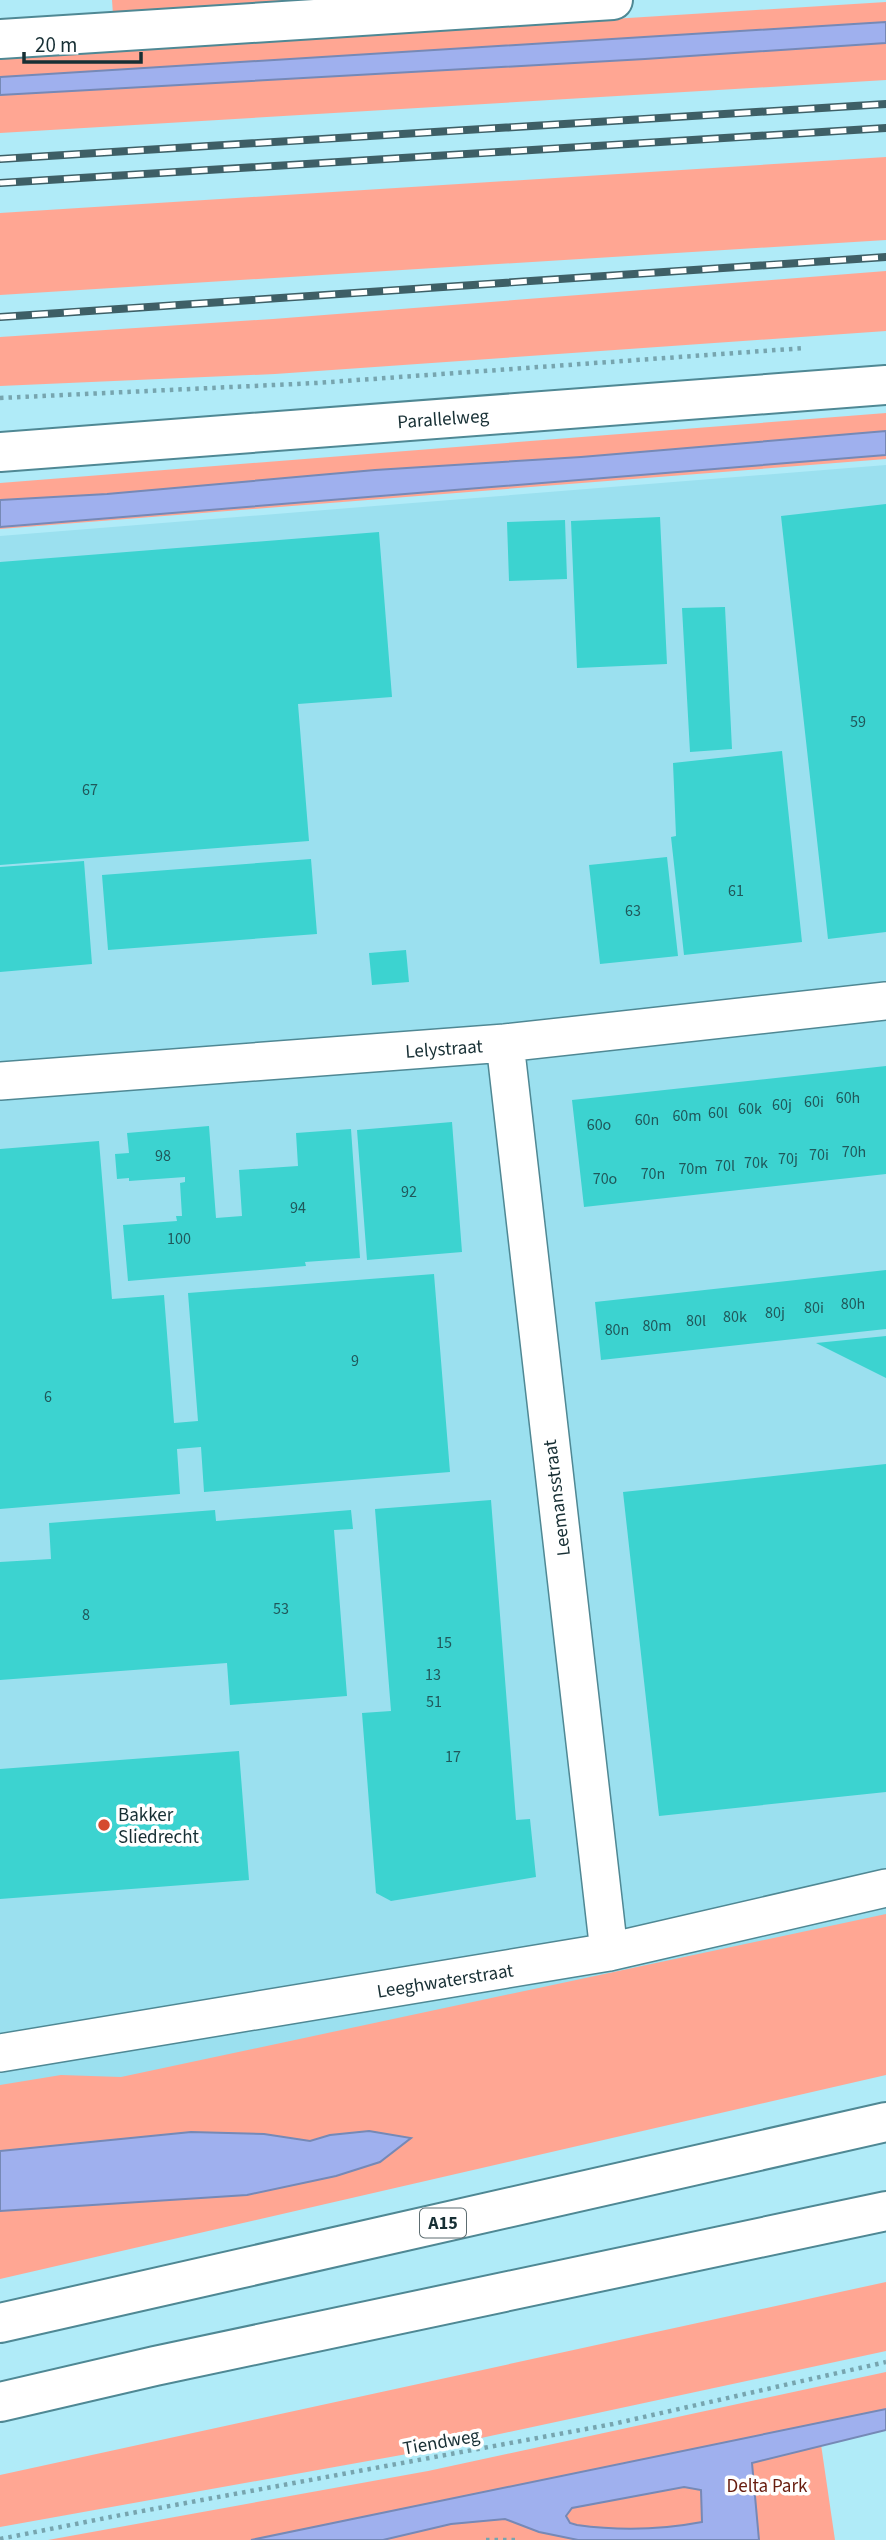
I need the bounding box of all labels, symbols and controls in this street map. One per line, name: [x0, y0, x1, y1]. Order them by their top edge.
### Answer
scale bar: [24, 21, 142, 65]
text: 20 m: [35, 30, 77, 60]
street label: Parallelweg: [396, 403, 490, 436]
house number: 59: [850, 711, 866, 733]
house number: 67: [82, 779, 98, 801]
house number: 61: [728, 880, 744, 902]
house number: 63: [625, 900, 641, 922]
street label: Lelystraat: [404, 1033, 484, 1066]
house number: 60h: [836, 1087, 860, 1109]
house number: 60i: [804, 1091, 824, 1113]
house number: 60j: [772, 1094, 792, 1116]
house number: 60k: [738, 1098, 762, 1120]
house number: 60l: [708, 1102, 728, 1124]
house number: 60m: [672, 1105, 702, 1127]
house number: 60n: [635, 1109, 659, 1131]
house number: 60o: [587, 1114, 611, 1136]
house number: 70h: [842, 1141, 866, 1163]
house number: 70i: [809, 1144, 829, 1166]
house number: 98: [155, 1145, 171, 1167]
house number: 70j: [778, 1148, 798, 1170]
house number: 70k: [744, 1152, 768, 1174]
house number: 70l: [715, 1155, 735, 1177]
house number: 70m: [678, 1158, 708, 1180]
house number: 70n: [641, 1163, 665, 1185]
house number: 70o: [593, 1168, 617, 1190]
house number: 92: [401, 1181, 417, 1203]
house number: 94: [290, 1197, 306, 1219]
house number: 100: [167, 1228, 191, 1250]
house number: 80h: [841, 1293, 865, 1315]
house number: 80i: [804, 1297, 824, 1319]
house number: 80j: [765, 1302, 785, 1324]
house number: 80k: [723, 1306, 747, 1328]
house number: 80l: [686, 1310, 706, 1332]
house number: 80m: [642, 1315, 672, 1337]
house number: 80n: [605, 1319, 629, 1341]
house number: 9: [351, 1350, 359, 1372]
house number: 6: [44, 1386, 52, 1408]
street label: Leemansstraat: [537, 1438, 578, 1558]
house number: 53: [273, 1598, 289, 1620]
house number: 8: [82, 1604, 90, 1626]
house number: 15: [436, 1632, 452, 1654]
house number: 13: [425, 1664, 441, 1686]
house number: 51: [426, 1691, 442, 1713]
house number: 17: [445, 1746, 461, 1768]
place label: Bakker Sliedrecht: [118, 1802, 199, 1851]
marker: Bakker Sliedrecht: [96, 1817, 112, 1833]
street label: Leeghwaterstraat: [375, 1957, 516, 2006]
road number: A15: [420, 2208, 466, 2238]
street label: Tiendweg: [401, 2422, 482, 2463]
park label: Delta Park: [727, 2473, 808, 2500]

